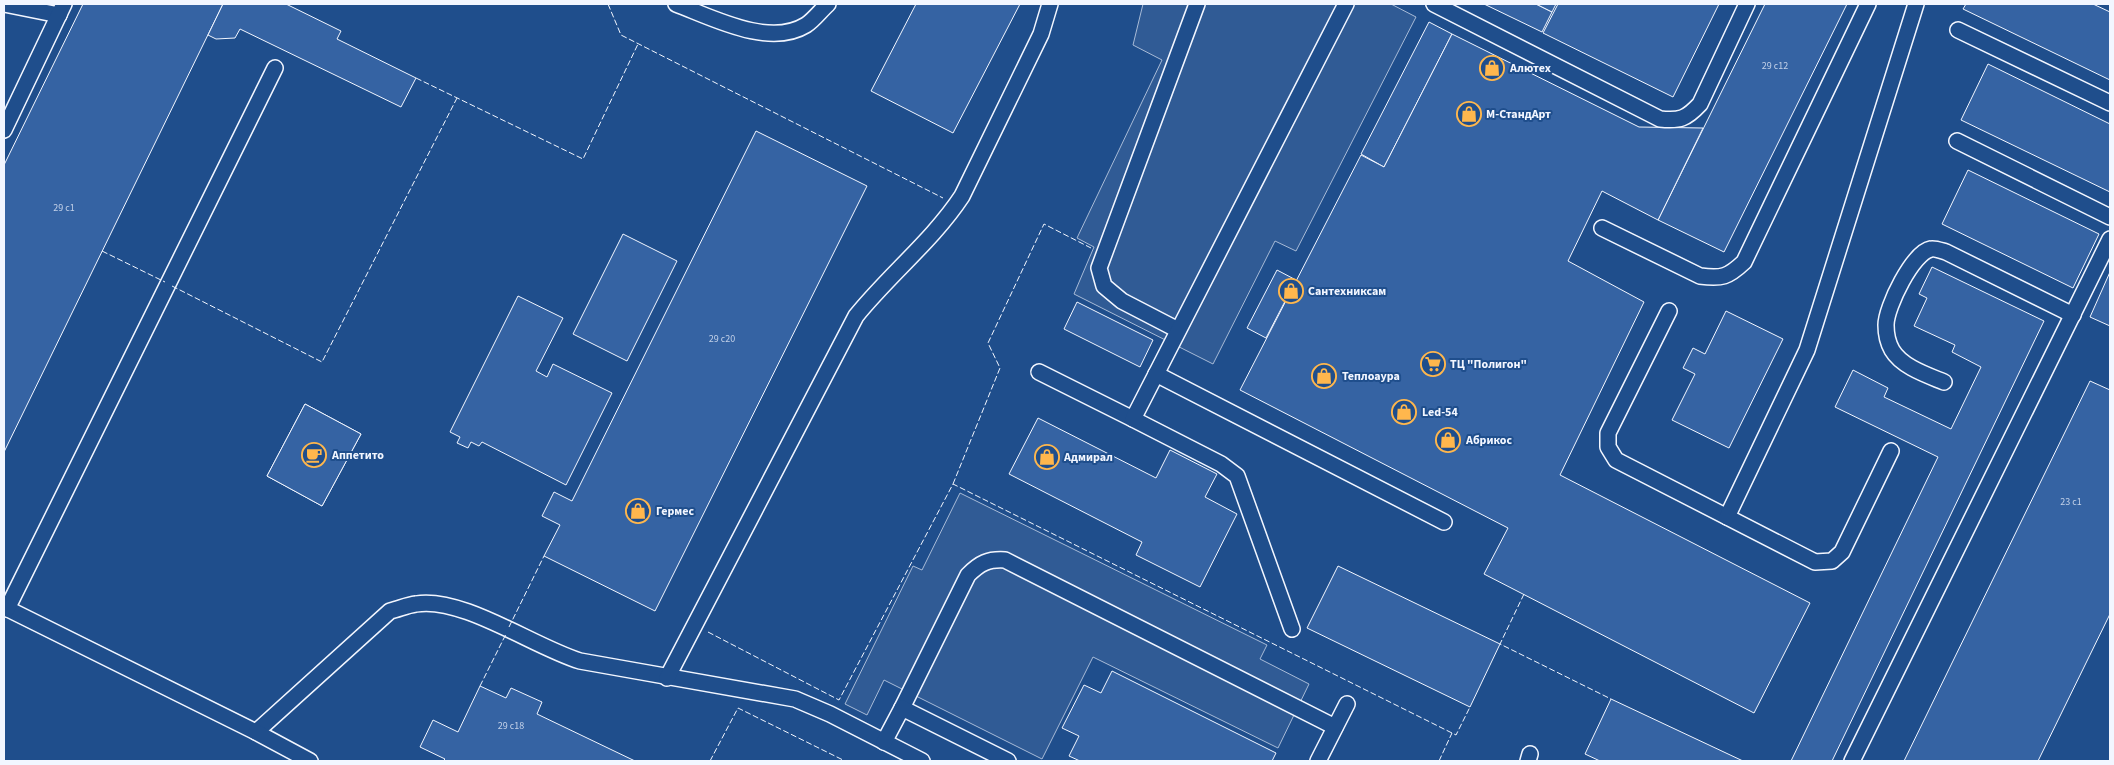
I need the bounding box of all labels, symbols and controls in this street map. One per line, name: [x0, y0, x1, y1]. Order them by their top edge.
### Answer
shop icon: Алютех: [1479, 55, 1505, 81]
house number: 29 с12: [1762, 59, 1788, 73]
place label: Алютех: [1509, 60, 1551, 77]
shop icon: М-СтандАрт: [1456, 101, 1482, 127]
place label: М-СтандАрт: [1486, 106, 1551, 123]
house number: 29 с1: [53, 201, 75, 215]
shop icon: Сантехниксам: [1278, 278, 1304, 304]
place label: Сантехниксам: [1308, 283, 1386, 300]
house number: 29 с20: [709, 332, 735, 346]
supermarket icon: ТЦ "Полигон": [1420, 351, 1446, 377]
place label: ТЦ "Полигон": [1450, 356, 1527, 373]
shop icon: Теплоаура: [1311, 363, 1337, 389]
place label: Теплоаура: [1342, 368, 1400, 385]
shop icon: Led-54: [1391, 399, 1417, 425]
place label: Led-54: [1422, 404, 1458, 421]
shop icon: Абрикос: [1435, 427, 1461, 453]
place label: Абрикос: [1465, 432, 1512, 449]
cafe icon: Аппетито: [301, 442, 327, 468]
shop icon: Адмирал: [1034, 444, 1060, 470]
place label: Аппетито: [331, 447, 384, 464]
place label: Адмирал: [1063, 449, 1113, 466]
house number: 23 с1: [2060, 495, 2082, 509]
shop icon: Гермес: [625, 498, 651, 524]
place label: Гермес: [656, 503, 694, 520]
house number: 29 с18: [498, 719, 524, 733]

